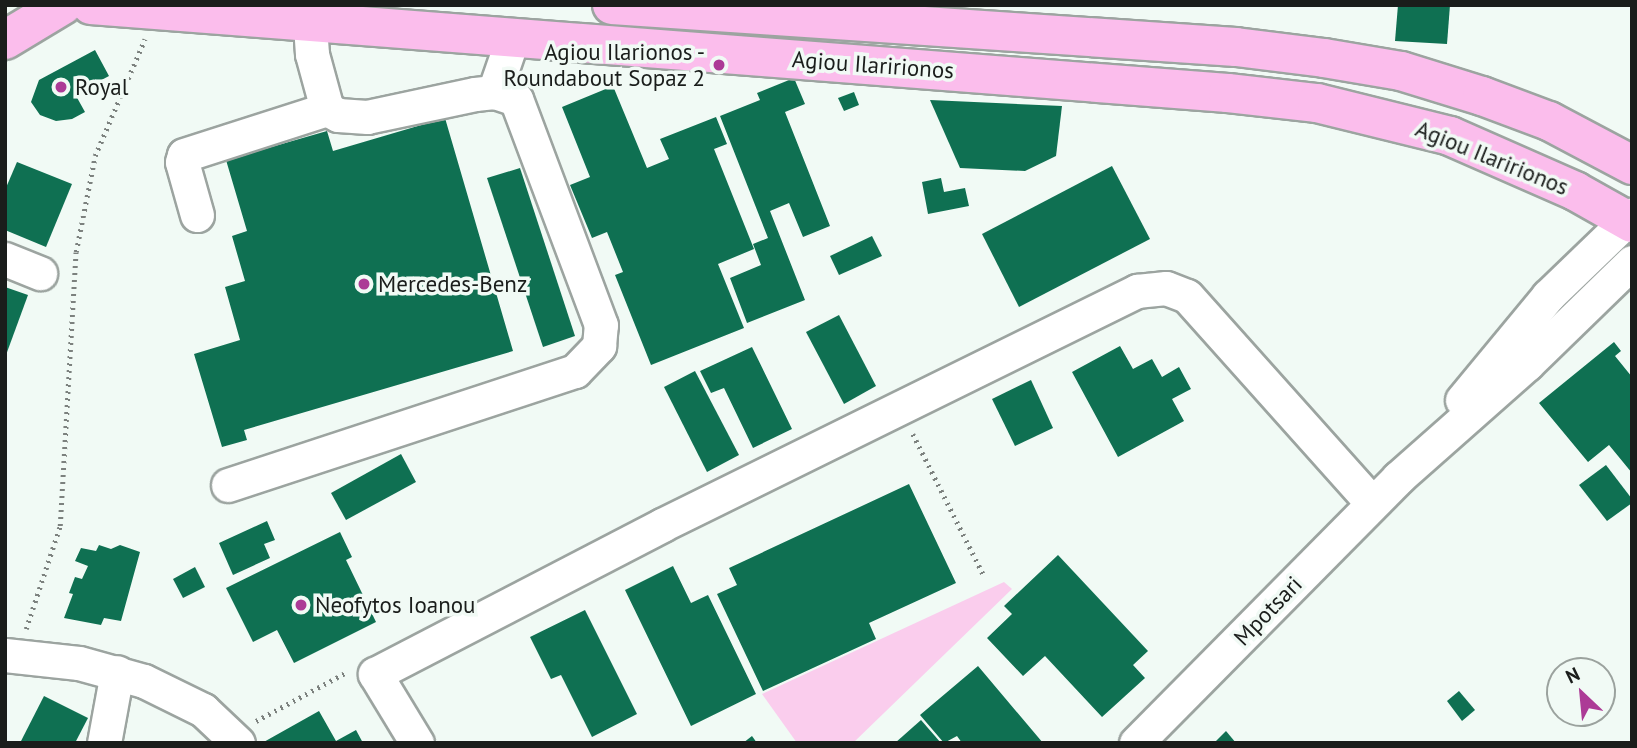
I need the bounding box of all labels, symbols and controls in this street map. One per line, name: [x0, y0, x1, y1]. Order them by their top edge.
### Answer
place label: Agiou Ilarionos - Roundabout Sopaz 2: [503, 38, 705, 92]
street label: Agiou Ilaririonos: [791, 46, 955, 84]
marker: Agiou Ilarionos - Roundabout Sopaz 2: [711, 57, 727, 73]
place label: Royal: [75, 73, 128, 101]
marker: Royal: [53, 79, 69, 95]
street label: Agiou Ilaririonos: [1412, 115, 1572, 201]
place label: Mercedes-Benz: [378, 270, 527, 298]
marker: Mercedes-Benz: [356, 276, 372, 292]
street label: Mpotsari: [1228, 571, 1308, 651]
place label: Neofytos Ioanou: [315, 591, 475, 619]
marker: Neofytos Ioanou: [293, 597, 309, 613]
north arrow: [1546, 657, 1616, 727]
text: N: [1562, 661, 1584, 688]

